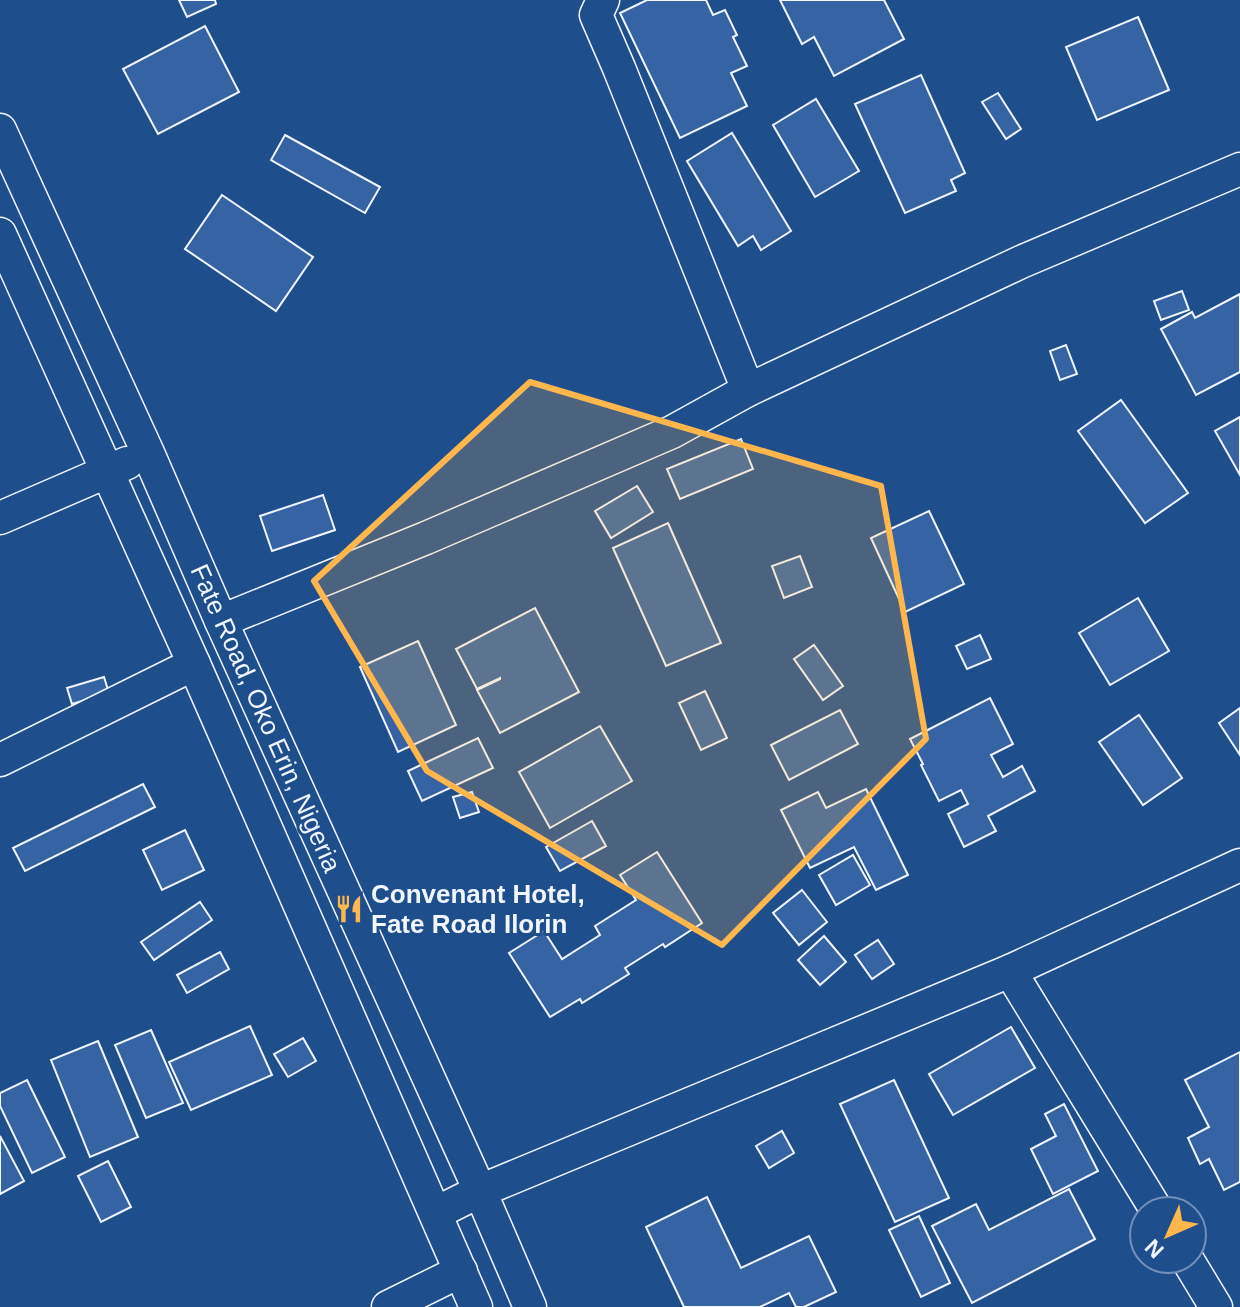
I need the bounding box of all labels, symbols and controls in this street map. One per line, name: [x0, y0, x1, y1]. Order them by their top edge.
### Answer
street label: Fate Road, Oko Erin, Nigeria: [184, 559, 348, 877]
place label: Convenant Hotel, Fate Road Ilorin: [371, 879, 585, 939]
restaurant icon: Convenant Hotel, Fate Road Ilorin: [334, 894, 364, 924]
north arrow: [1128, 1195, 1208, 1275]
text: N: [1140, 1234, 1169, 1263]

